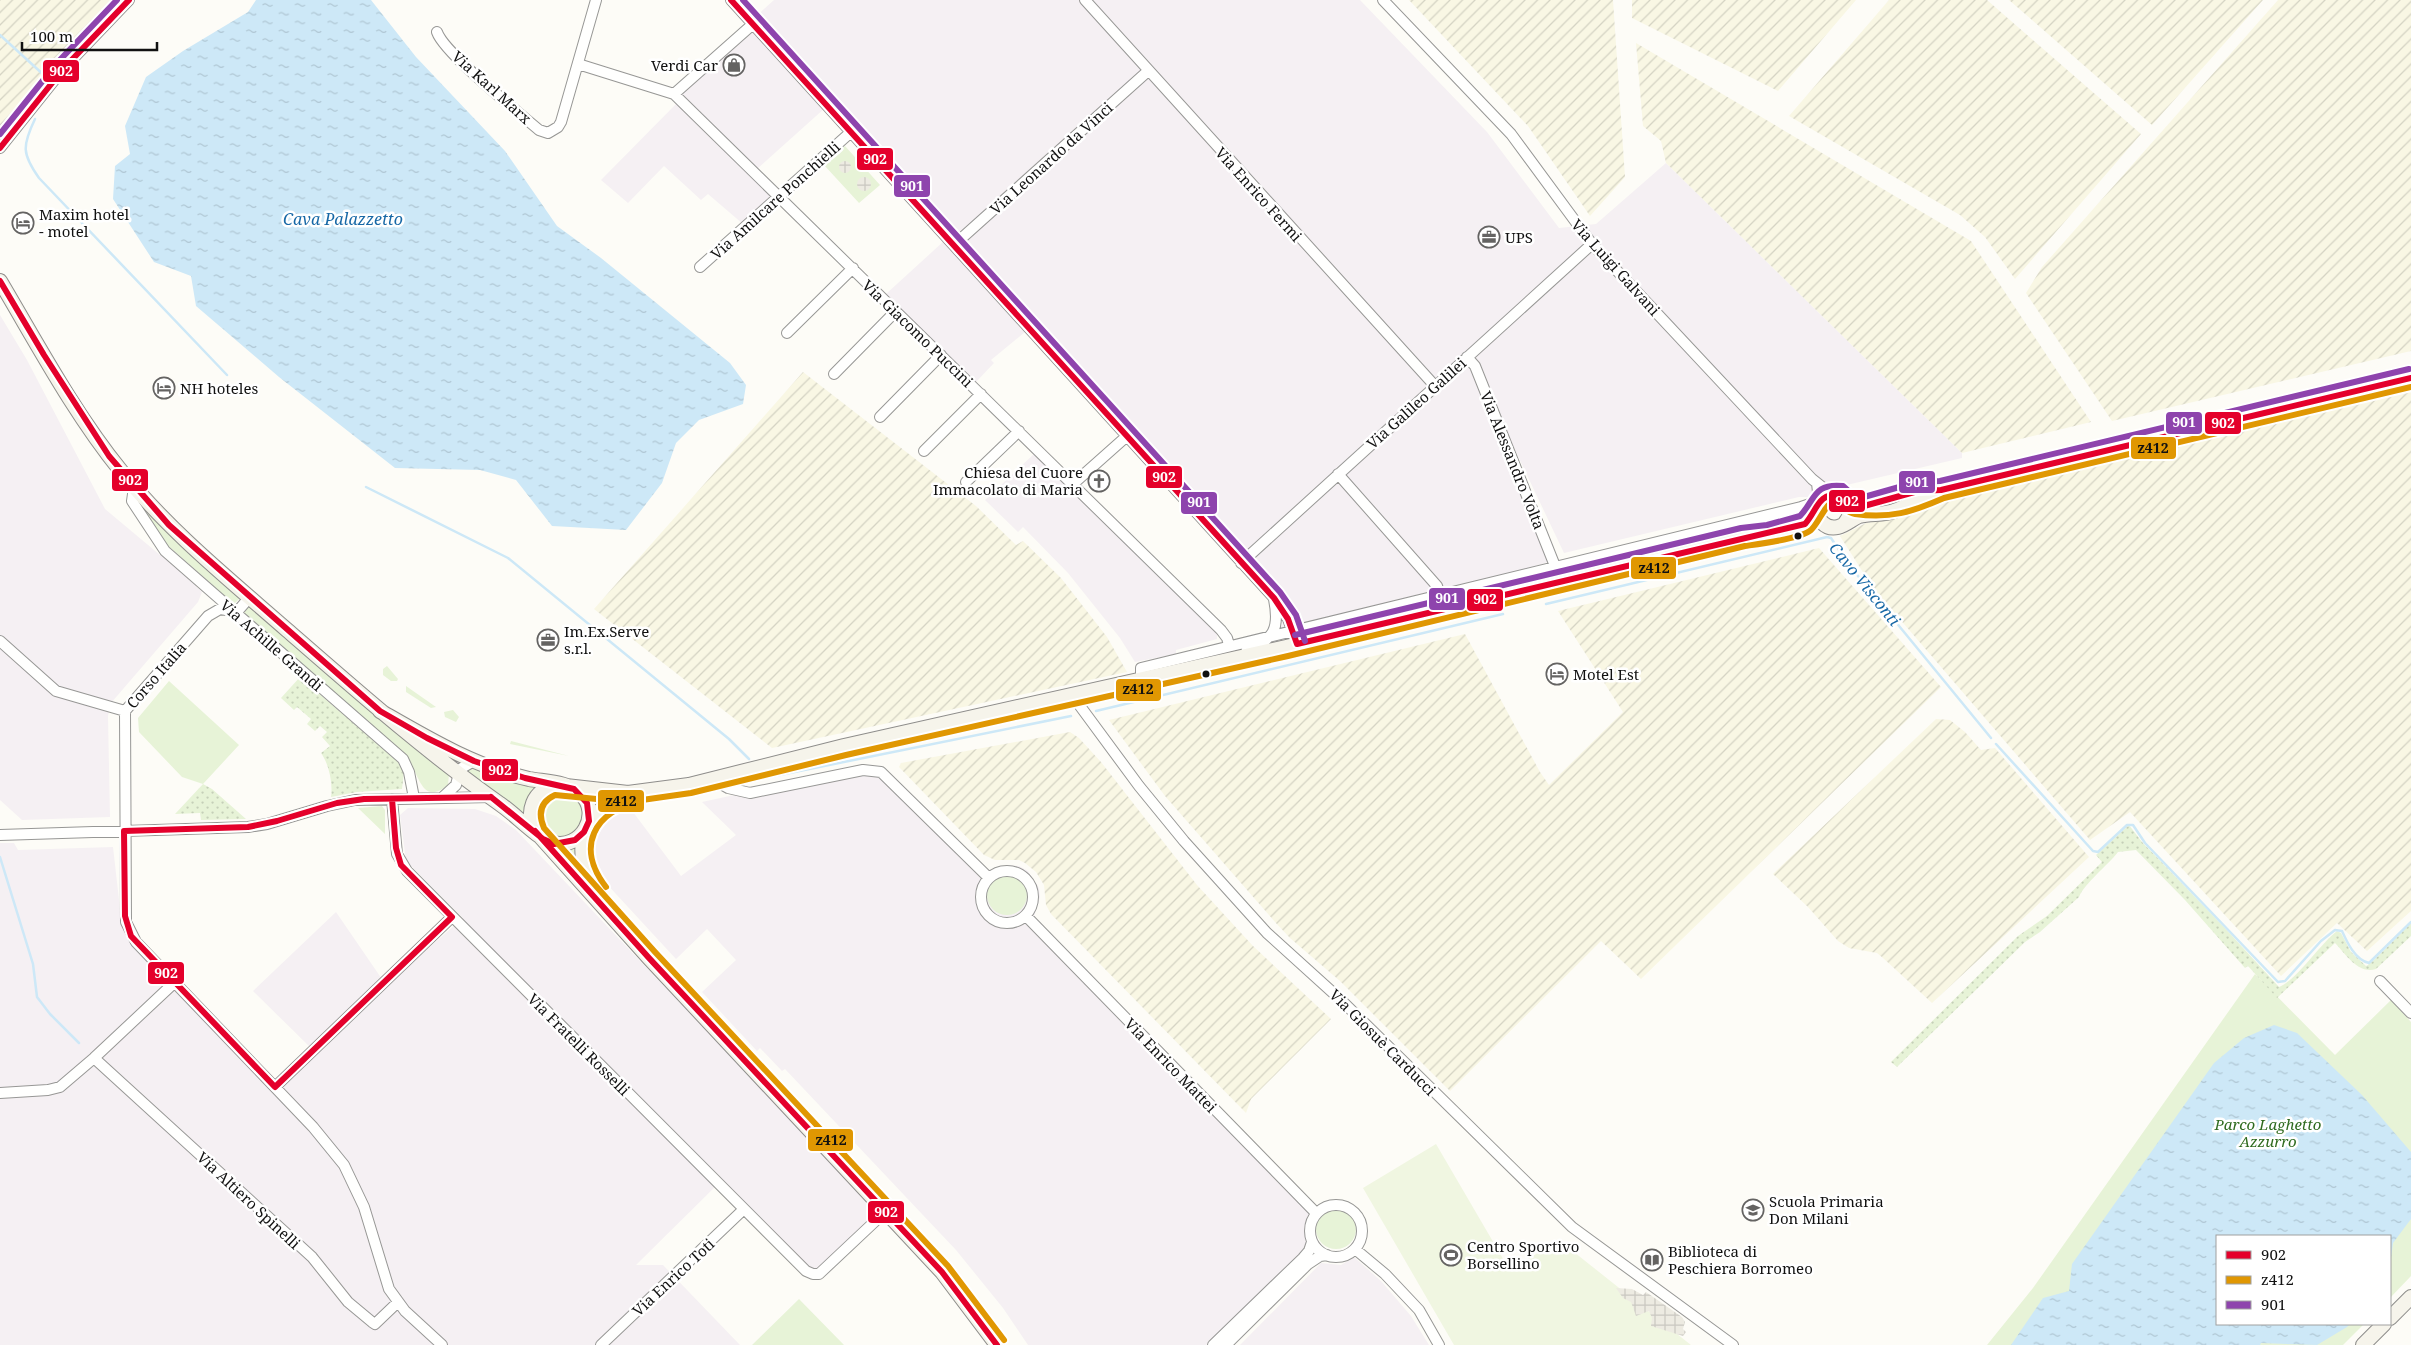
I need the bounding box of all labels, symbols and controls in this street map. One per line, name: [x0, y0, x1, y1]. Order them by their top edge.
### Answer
scale bar: [22, 20, 158, 52]
text: 100 m: [30, 26, 73, 46]
street label: Via Karl Marx: [448, 46, 536, 128]
shop icon: Verdi Car: [722, 53, 746, 77]
place label: Verdi Car: [651, 55, 718, 75]
line badge: 902: [42, 59, 80, 83]
text: 902: [49, 61, 73, 80]
street label: Via Leonardo da Vinci: [985, 97, 1117, 218]
street label: Via Amilcare Ponchielli: [706, 136, 844, 263]
street label: Via Enrico Fermi: [1211, 143, 1307, 246]
line badge: 902: [856, 147, 894, 171]
text: 902: [863, 149, 887, 168]
line badge: 901: [893, 174, 931, 198]
text: 901: [900, 176, 924, 195]
place label: Maxim hotel - motel: [39, 204, 130, 241]
water label: Cava Palazzetto: [283, 208, 403, 230]
hotel icon: Maxim hotel - motel: [11, 211, 35, 235]
street label: Via Luigi Galvani: [1567, 215, 1665, 320]
office icon: UPS: [1477, 225, 1501, 249]
place label: UPS: [1505, 227, 1533, 247]
street label: Via Giacomo Puccini: [858, 275, 978, 391]
street label: Via Galileo Galilei: [1362, 353, 1470, 453]
hotel icon: NH hoteles: [152, 376, 176, 400]
place label: NH hoteles: [180, 378, 258, 398]
street label: Via Alessandro Volta: [1476, 388, 1550, 532]
line badge: 901: [2165, 411, 2203, 435]
line badge: 902: [2204, 411, 2242, 435]
text: 901: [2172, 412, 2196, 431]
text: 902: [2211, 413, 2235, 432]
line badge: z412: [2130, 436, 2177, 460]
text: z412: [2137, 438, 2169, 457]
place label: Chiesa del Cuore Immacolato di Maria: [933, 462, 1083, 499]
line badge: 902: [1145, 465, 1183, 489]
text: 902: [1152, 467, 1176, 486]
line badge: 902: [111, 468, 149, 492]
church icon: Chiesa del Cuore Immacolato di Maria: [1087, 469, 1111, 493]
text: 902: [118, 470, 142, 489]
line badge: 901: [1898, 470, 1936, 494]
text: 901: [1905, 472, 1929, 491]
line badge: 902: [1828, 489, 1866, 513]
line badge: 901: [1180, 491, 1218, 515]
text: 902: [1835, 491, 1859, 510]
text: 901: [1187, 492, 1211, 511]
unlabelled marker: [1793, 531, 1803, 541]
water label: Cavo Visconti: [1824, 538, 1906, 631]
line badge: z412: [1630, 556, 1677, 580]
text: z412: [1638, 558, 1670, 577]
line badge: 901: [1428, 587, 1466, 611]
text: 901: [1435, 588, 1459, 607]
line badge: 902: [1466, 588, 1504, 612]
text: 902: [1473, 589, 1497, 608]
street label: Via Achille Grandi: [216, 595, 328, 695]
place label: Im.Ex.Serve s.r.l.: [564, 621, 649, 658]
office icon: Im.Ex.Serve s.r.l.: [536, 628, 560, 652]
street label: Corso Italia: [122, 638, 190, 712]
hotel icon: Motel Est: [1545, 662, 1569, 686]
place label: Motel Est: [1573, 664, 1639, 684]
unlabelled marker: [1201, 669, 1211, 679]
line badge: z412: [1115, 678, 1162, 702]
text: z412: [1122, 679, 1154, 698]
line badge: 902: [481, 758, 519, 782]
text: 902: [488, 760, 512, 779]
line badge: z412: [597, 789, 645, 813]
text: z412: [605, 791, 637, 810]
line badge: 902: [147, 961, 185, 985]
text: 902: [154, 963, 178, 982]
street label: Via Giosuè Carducci: [1325, 984, 1441, 1100]
street label: Via Fratelli Rosselli: [524, 989, 635, 1100]
street label: Via Enrico Mattei: [1121, 1013, 1221, 1117]
park label: Parco Laghetto Azzurro: [2214, 1114, 2321, 1151]
line badge: z412: [807, 1128, 854, 1152]
text: z412: [815, 1130, 847, 1149]
street label: Via Altiero Spinelli: [193, 1147, 305, 1253]
place label: Scuola Primaria Don Milani: [1769, 1191, 1884, 1228]
school or university icon: Scuola Primaria Don Milani: [1741, 1198, 1765, 1222]
line badge: 902: [867, 1200, 905, 1224]
text: 902: [874, 1202, 898, 1221]
street label: Via Enrico Toti: [628, 1234, 718, 1320]
legend: [2216, 1235, 2391, 1325]
place label: Centro Sportivo Borsellino: [1467, 1236, 1579, 1273]
place label: Biblioteca di Peschiera Borromeo: [1668, 1241, 1813, 1278]
sports icon: Centro Sportivo Borsellino: [1439, 1243, 1463, 1267]
text: 902: [2261, 1244, 2286, 1264]
library icon: Biblioteca di Peschiera Borromeo: [1640, 1248, 1664, 1272]
text: z412: [2261, 1269, 2294, 1289]
text: 901: [2261, 1294, 2286, 1314]

